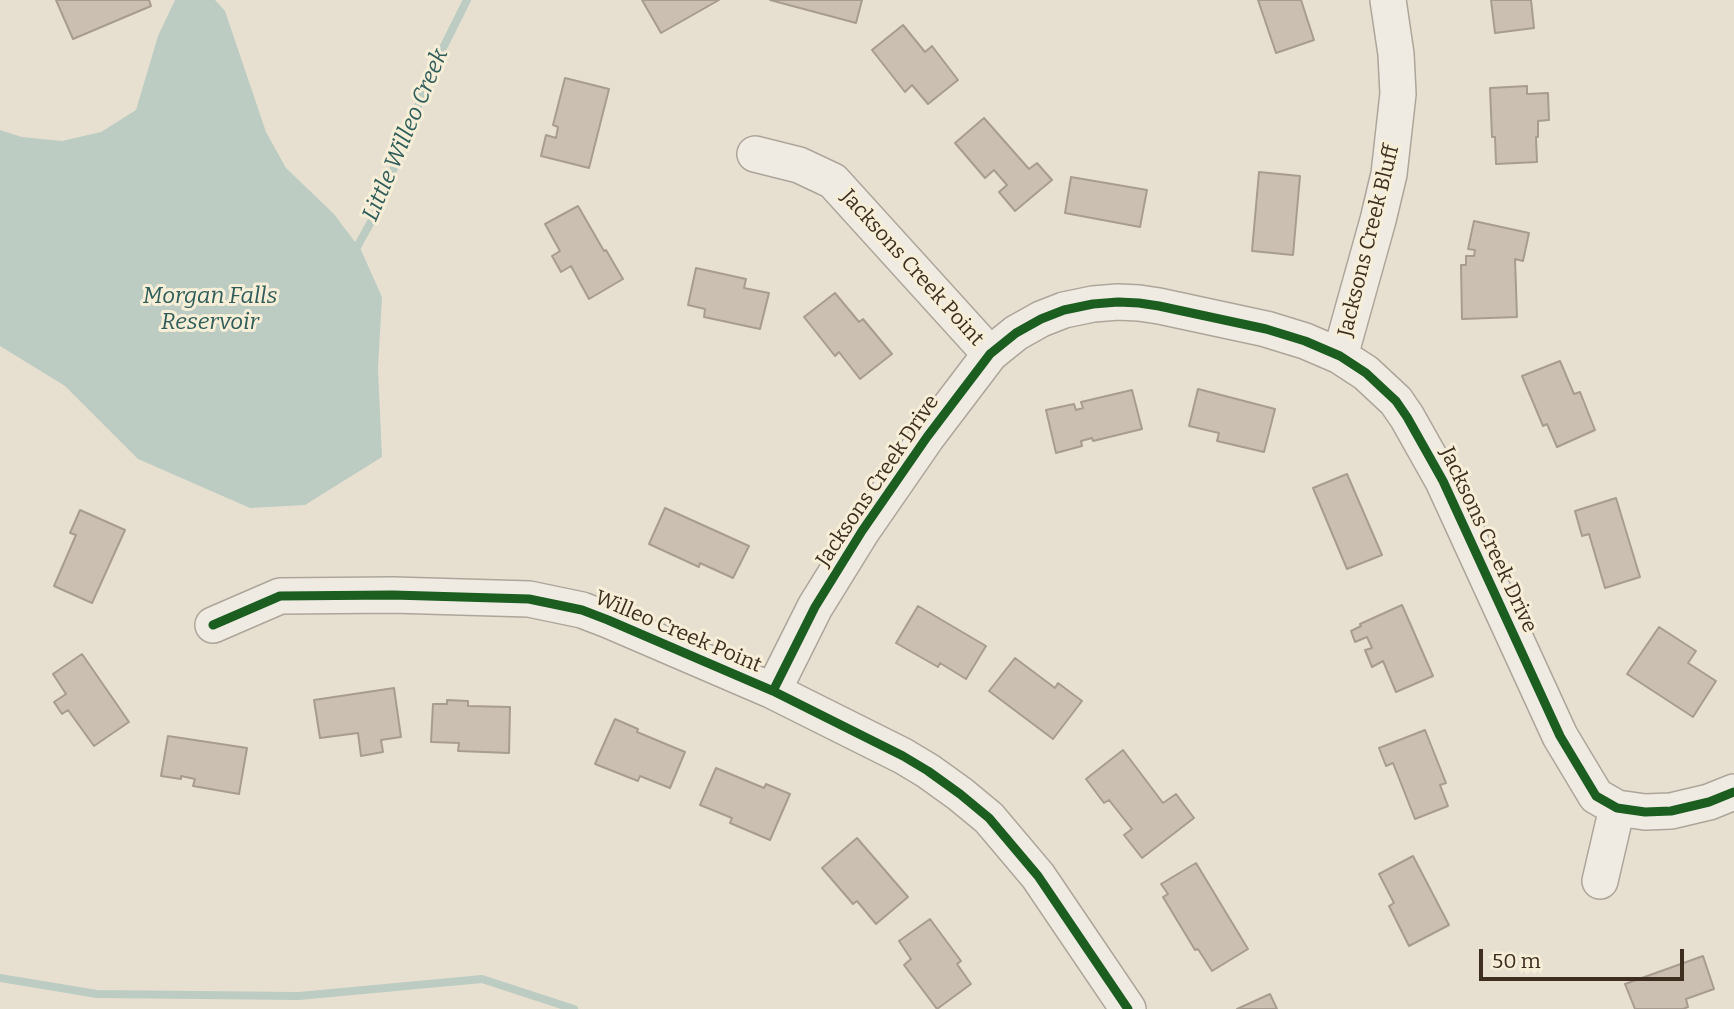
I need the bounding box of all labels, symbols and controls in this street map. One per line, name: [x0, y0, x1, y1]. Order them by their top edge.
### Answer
water label: Little Willeo Creek: [357, 45, 455, 225]
street label: Jacksons Creek Bluff: [1333, 143, 1405, 339]
street label: Jacksons Creek Point: [835, 185, 989, 351]
water label: Morgan Falls Reservoir: [143, 283, 277, 337]
street label: Jacksons Creek Drive: [811, 390, 945, 572]
street label: Jacksons Creek Drive: [1434, 443, 1542, 637]
street label: Willeo Creek Point: [591, 585, 765, 679]
scale bar: [1482, 936, 1687, 980]
text: 50 m: [1492, 948, 1541, 974]

